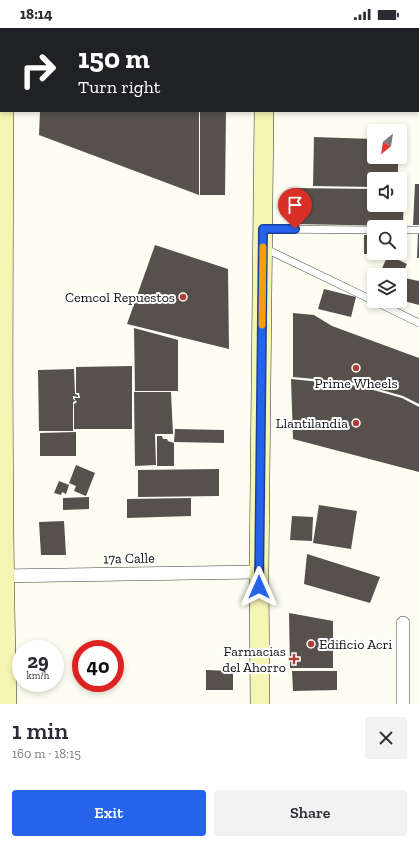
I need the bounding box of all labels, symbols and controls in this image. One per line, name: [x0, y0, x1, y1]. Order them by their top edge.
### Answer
text: 18:14: [20, 5, 52, 23]
text: 150 m: [78, 42, 150, 75]
icon: right: [12, 44, 64, 96]
text: Turn right: [78, 76, 160, 98]
north arrow: [367, 124, 407, 164]
map controls: [367, 124, 407, 308]
button: sound: [367, 172, 407, 212]
pin: [278, 188, 312, 229]
icon: arrive: [284, 194, 306, 216]
button: search: [367, 220, 407, 260]
button: layers: [367, 268, 407, 308]
place label: Cemcol Repuestos: [65, 289, 175, 306]
marker: Cemcol Repuestos: [178, 292, 188, 302]
marker: Prime Wheels: [351, 363, 361, 373]
place label: Prime Wheels: [314, 375, 398, 392]
place label: Llantilandia: [276, 415, 348, 432]
marker: Llantilandia: [351, 418, 361, 428]
street label: 17a Calle: [103, 550, 155, 567]
position arrow: [238, 566, 280, 608]
place label: Edificio Acri: [319, 636, 392, 653]
marker: Edificio Acri: [306, 639, 316, 649]
speed limit sign: 40: [72, 640, 124, 692]
place label: Farmacias del Ahorro: [222, 643, 286, 676]
text: 29: [27, 649, 49, 673]
marker: Farmacias del Ahorro: [289, 654, 299, 664]
text: km/h: [27, 670, 49, 682]
text: 1 min: [12, 716, 68, 745]
button: close: [365, 717, 407, 759]
text: 160 m · 18:15: [12, 746, 81, 761]
button: Exit: [12, 790, 206, 836]
button: Share: [214, 790, 407, 836]

